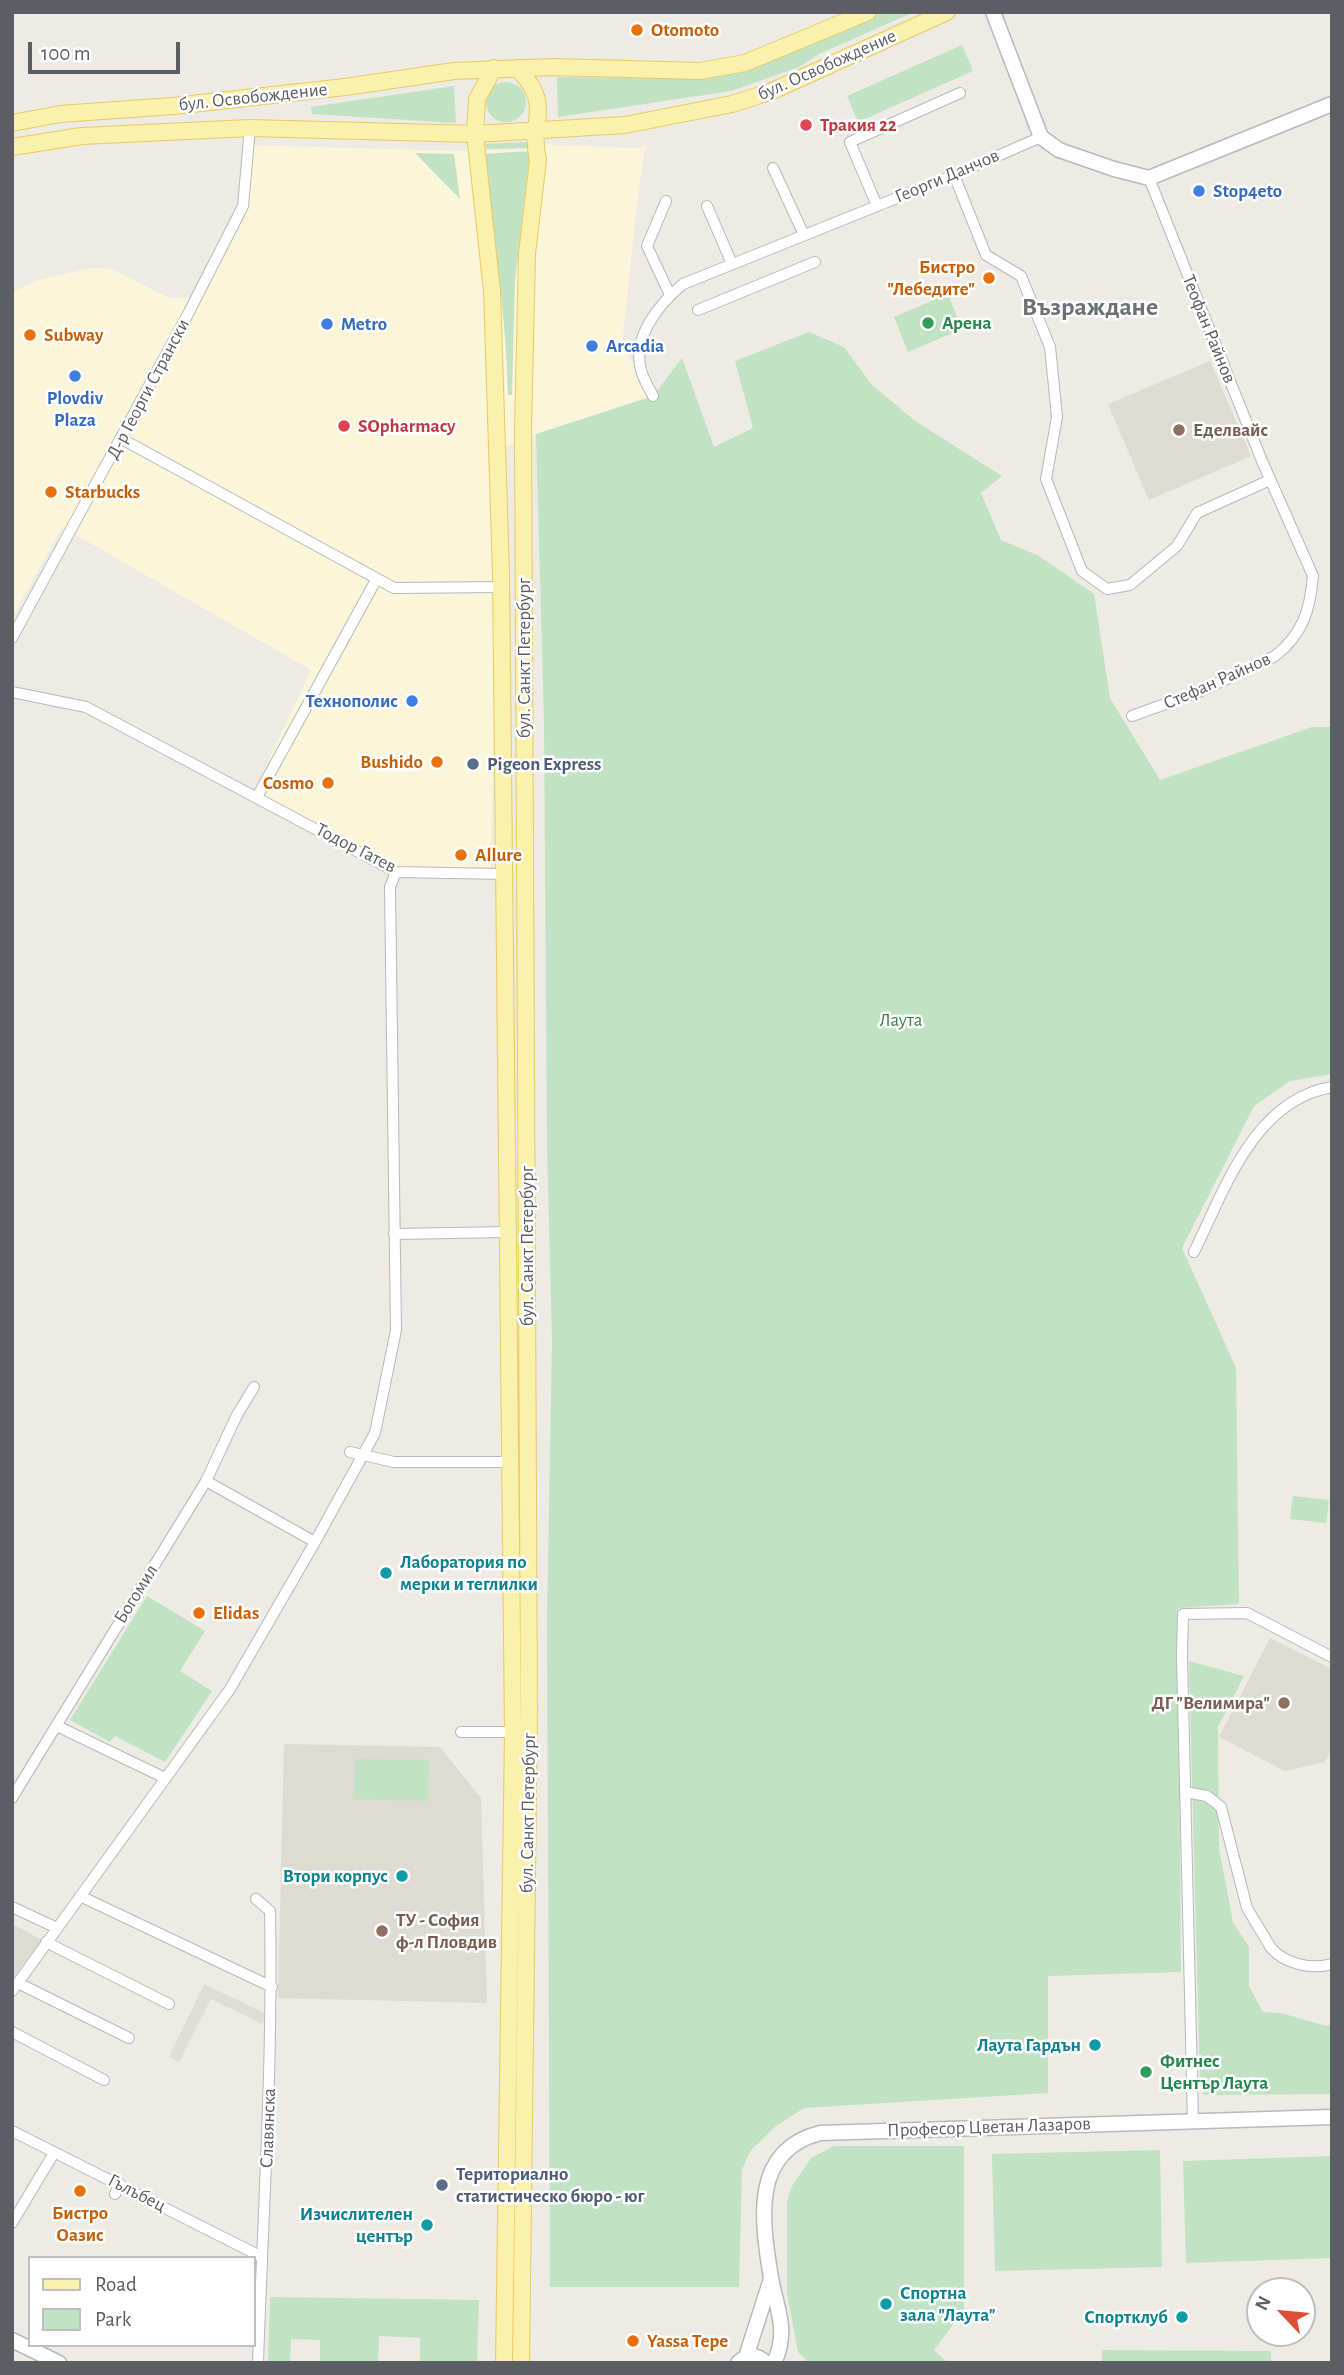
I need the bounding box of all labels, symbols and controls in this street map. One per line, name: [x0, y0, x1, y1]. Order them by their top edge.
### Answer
place label: Otomoto: [651, 19, 719, 41]
marker: Otomoto: [629, 22, 645, 38]
street label: бул. Освобождение: [754, 24, 900, 106]
scale bar: [32, 28, 184, 72]
text: 100 m: [41, 43, 91, 64]
street label: бул. Освобождение: [178, 78, 328, 116]
place label: Тракия 22: [820, 114, 897, 136]
marker: Тракия 22: [798, 117, 814, 133]
street label: Георги Данчов: [891, 144, 1003, 208]
place label: Stop4eto: [1213, 180, 1282, 202]
marker: Stop4eto: [1191, 183, 1207, 199]
place label: Бистро "Лебедите": [887, 256, 975, 300]
marker: Бистро "Лебедите": [981, 270, 997, 286]
street label: Теофан Райнов: [1177, 271, 1241, 387]
district label: Възраждане: [1022, 291, 1158, 323]
place label: Арена: [942, 312, 991, 334]
place label: Metro: [341, 313, 387, 335]
street label: Д-р Георги Странски: [101, 315, 195, 463]
marker: Арена: [920, 315, 936, 331]
marker: Metro: [319, 316, 335, 332]
place label: Subway: [44, 324, 104, 346]
marker: Subway: [22, 327, 38, 343]
place label: Arcadia: [606, 335, 664, 357]
marker: Arcadia: [584, 338, 600, 354]
marker: Plovdiv Plaza: [67, 368, 83, 384]
place label: Plovdiv Plaza: [47, 387, 103, 431]
place label: SOpharmacy: [358, 415, 456, 437]
marker: SOpharmacy: [336, 418, 352, 434]
place label: Еделвайс: [1193, 419, 1268, 441]
marker: Еделвайс: [1171, 422, 1187, 438]
place label: Starbucks: [65, 481, 140, 503]
marker: Starbucks: [43, 484, 59, 500]
street label: бул. Санкт Петербург: [513, 578, 535, 738]
street label: Стефан Райнов: [1160, 647, 1274, 715]
place label: Технополис: [305, 690, 398, 712]
marker: Технополис: [404, 693, 420, 709]
place label: Bushido: [360, 751, 423, 773]
place label: Pigeon Express: [487, 753, 601, 775]
marker: Bushido: [429, 754, 445, 770]
marker: Pigeon Express: [465, 756, 481, 772]
place label: Cosmo: [263, 772, 314, 794]
marker: Cosmo: [320, 775, 336, 791]
street label: Тодор Гатев: [312, 818, 400, 878]
place label: Allure: [475, 844, 522, 866]
marker: Allure: [453, 847, 469, 863]
park label: Лаута: [880, 1009, 922, 1031]
street label: бул. Санкт Петербург: [516, 1166, 538, 1326]
place label: Лаборатория по мерки и теглилки: [400, 1551, 538, 1595]
street label: Богомил: [109, 1560, 163, 1628]
marker: Лаборатория по мерки и теглилки: [378, 1565, 394, 1581]
place label: Elidas: [213, 1602, 259, 1624]
marker: Elidas: [191, 1605, 207, 1621]
place label: ДГ "Велимира": [1152, 1692, 1270, 1714]
marker: ДГ "Велимира": [1276, 1695, 1292, 1711]
street label: бул. Санкт Петербург: [515, 1733, 541, 1893]
place label: Втори корпус: [283, 1865, 388, 1887]
marker: Втори корпус: [394, 1868, 410, 1884]
place label: ТУ - София ф-л Пловдив: [396, 1909, 497, 1953]
marker: ТУ - София ф-л Пловдив: [374, 1923, 390, 1939]
place label: Лаута Гардън: [977, 2034, 1081, 2056]
marker: Лаута Гардън: [1087, 2037, 1103, 2053]
place label: Фитнес Център Лаута: [1160, 2050, 1268, 2094]
marker: Фитнес Център Лаута: [1138, 2064, 1154, 2080]
street label: Славянска: [255, 2088, 281, 2168]
street label: Професор Цветан Лазаров: [887, 2112, 1091, 2142]
place label: Териториално статистическо бюро - юг: [456, 2163, 644, 2207]
street label: Гълъбец: [104, 2169, 170, 2217]
marker: Териториално статистическо бюро - юг: [434, 2177, 450, 2193]
marker: Бистро Оазис: [72, 2183, 88, 2199]
place label: Бистро Оазис: [52, 2202, 108, 2246]
place label: Изчислителен център: [300, 2203, 413, 2247]
marker: Изчислителен център: [419, 2217, 435, 2233]
legend: [28, 2256, 256, 2347]
text: Road: [95, 2274, 137, 2295]
north arrow: [1246, 2277, 1316, 2347]
place label: Спортна зала "Лаута": [900, 2282, 995, 2326]
text: N: [1252, 2293, 1275, 2314]
marker: Спортна зала "Лаута": [878, 2296, 894, 2312]
place label: Спортклуб: [1084, 2306, 1168, 2328]
text: Park: [95, 2309, 131, 2330]
marker: Спортклуб: [1174, 2309, 1190, 2325]
place label: Yassa Tepe: [647, 2330, 728, 2352]
marker: Yassa Tepe: [625, 2333, 641, 2349]

